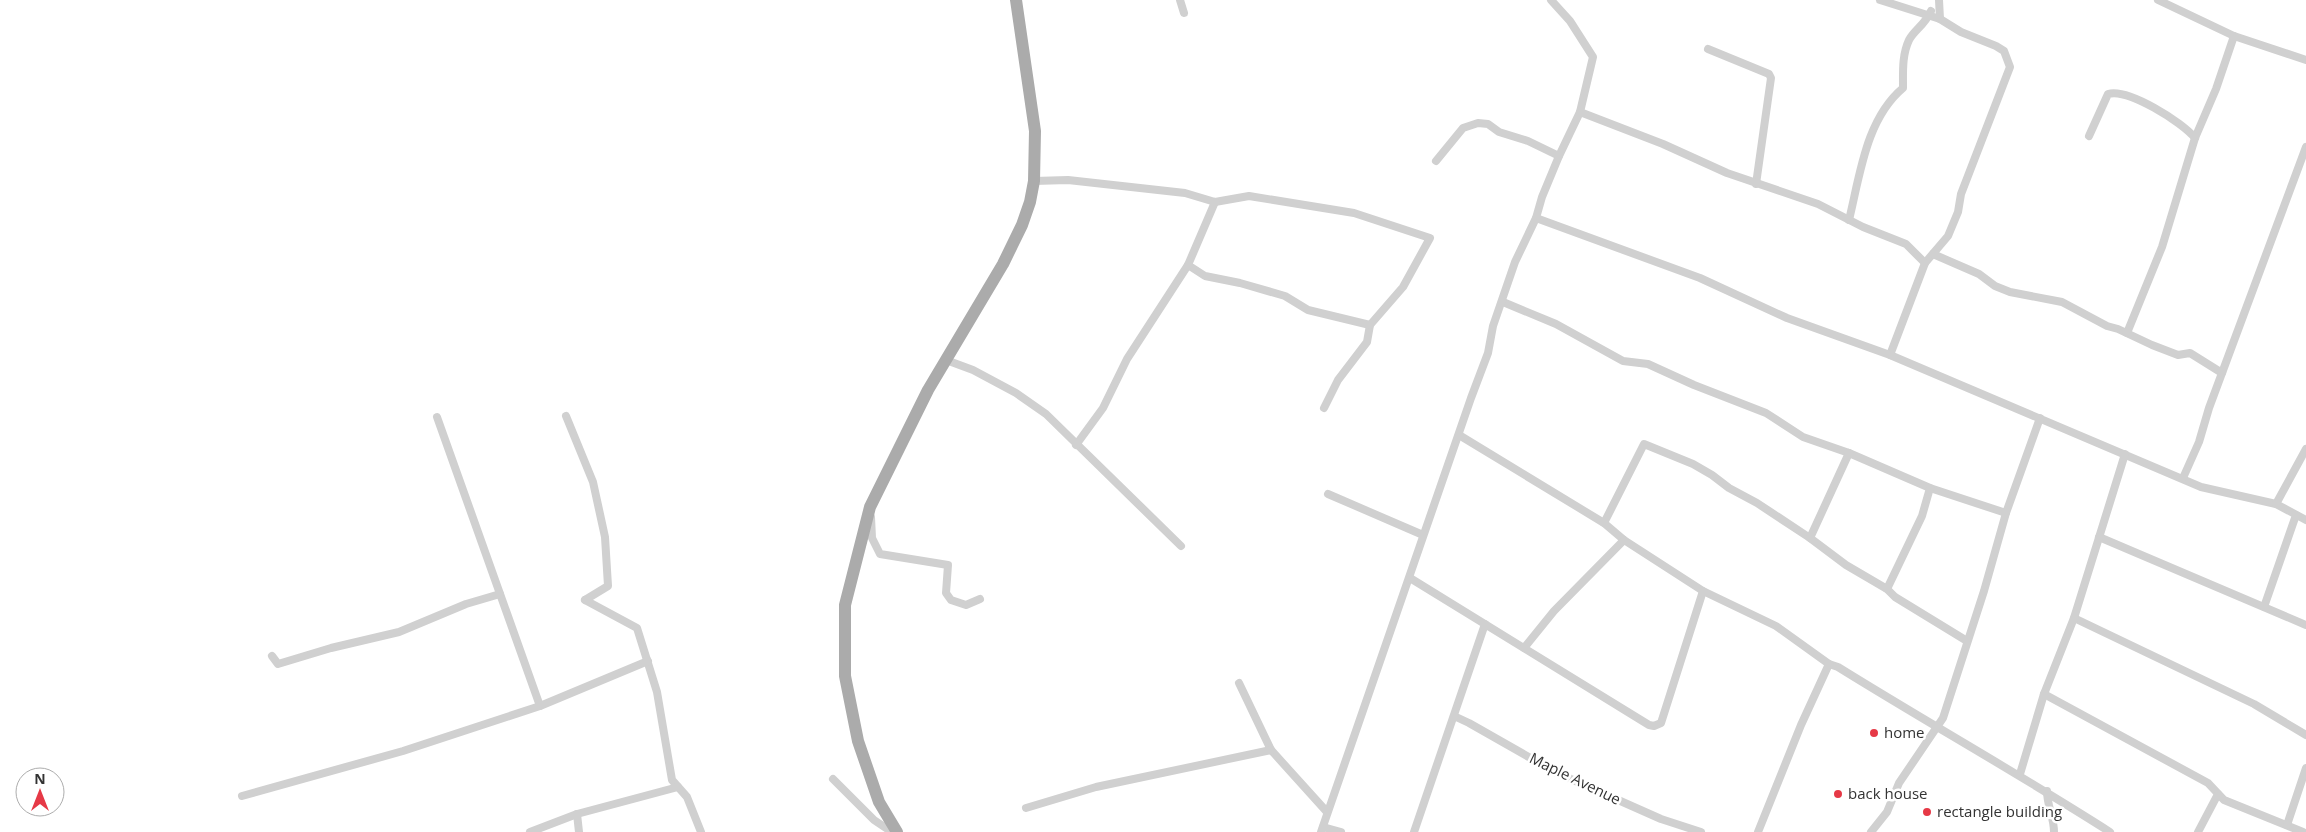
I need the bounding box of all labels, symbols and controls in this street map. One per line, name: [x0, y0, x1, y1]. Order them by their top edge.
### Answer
place label: home: [1884, 722, 1925, 742]
marker: home: [1868, 727, 1880, 739]
street label: Maple Avenue: [1526, 747, 1624, 809]
north arrow: [15, 767, 65, 817]
text: N: [34, 769, 46, 788]
place label: back house: [1848, 783, 1927, 803]
marker: back house: [1832, 788, 1844, 800]
place label: rectangle building: [1937, 801, 2062, 821]
marker: rectangle building: [1921, 806, 1933, 818]

